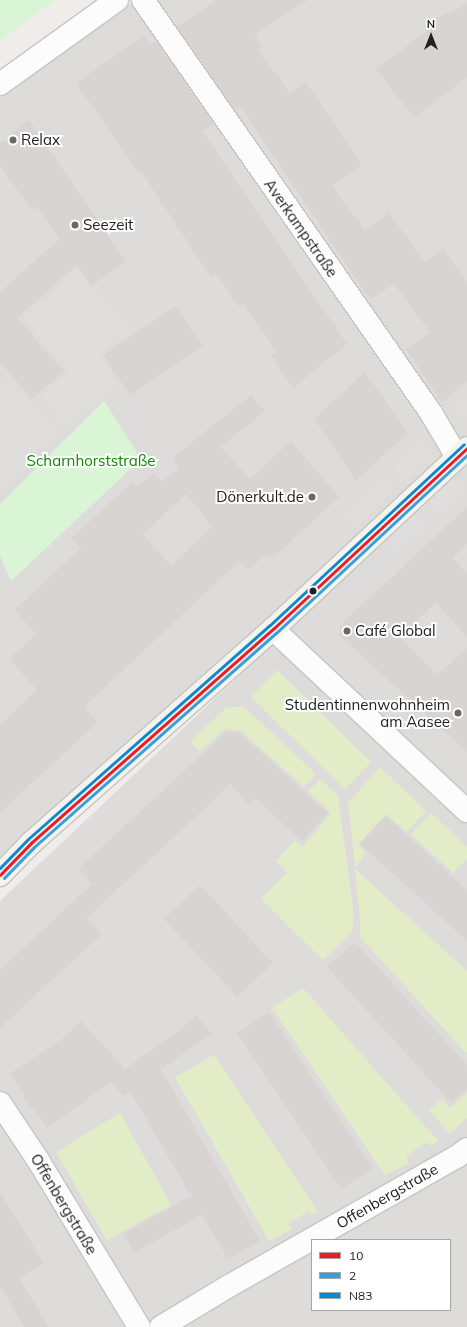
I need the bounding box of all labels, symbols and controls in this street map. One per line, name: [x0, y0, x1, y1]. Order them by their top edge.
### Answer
north arrow: [411, 16, 451, 56]
text: N: [427, 17, 435, 31]
place label: Relax: [21, 131, 60, 149]
marker: Relax: [8, 135, 18, 145]
street label: Averkampstraße: [260, 176, 342, 280]
place label: Seezeit: [83, 216, 133, 234]
marker: Seezeit: [70, 220, 80, 230]
park label: Scharnhorststraße: [27, 452, 155, 470]
place label: Dönerkult.de: [216, 488, 304, 506]
marker: Dönerkult.de: [307, 492, 317, 502]
unlabelled marker: [308, 586, 318, 596]
place label: Café Global: [355, 622, 436, 640]
marker: Café Global: [342, 626, 352, 636]
place label: Studentinnenwohnheim am Aasee: [285, 695, 450, 730]
marker: Studentinnenwohnheim am Aasee: [453, 708, 463, 718]
street label: Offenbergstraße: [27, 1150, 101, 1258]
street label: Offenbergstraße: [333, 1160, 441, 1232]
legend: [311, 1239, 451, 1311]
text: 10: [349, 1248, 363, 1263]
text: 2: [349, 1268, 356, 1283]
text: N83: [349, 1288, 372, 1303]

